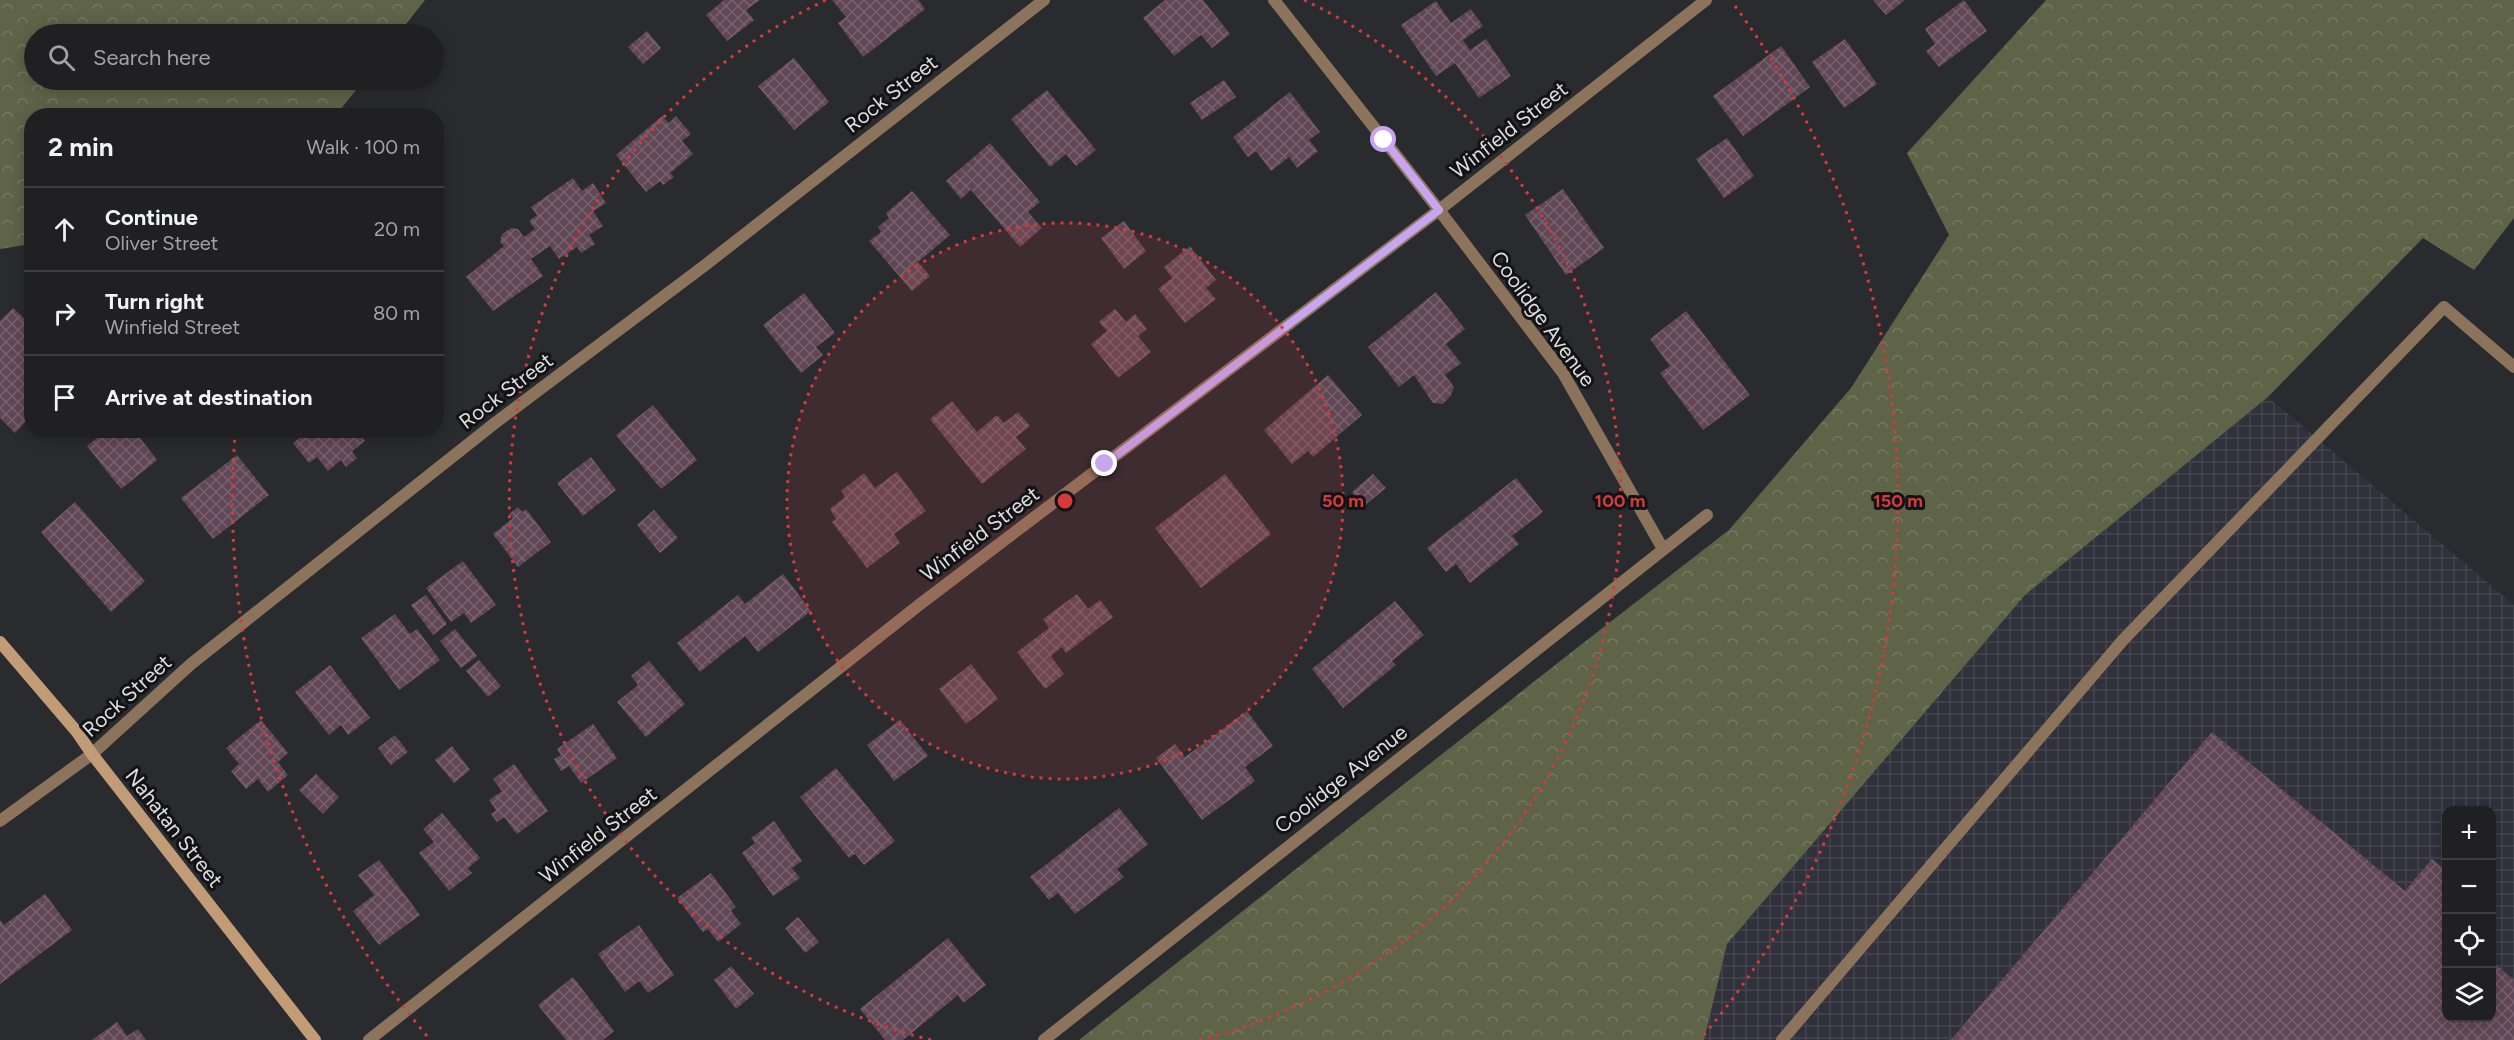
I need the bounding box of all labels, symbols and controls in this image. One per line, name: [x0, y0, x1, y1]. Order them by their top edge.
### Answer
search box: [24, 24, 444, 90]
icon: search: [45, 41, 78, 74]
text: Search here: [93, 44, 211, 71]
street label: Rock Street: [839, 50, 942, 138]
street label: Winfield Street: [1445, 76, 1572, 183]
route start: [1370, 126, 1396, 152]
text: 2 min: [48, 131, 114, 163]
text: Walk · 100 m: [306, 135, 420, 159]
text: Continue: [105, 204, 198, 231]
icon: ahead: [48, 213, 81, 246]
text: 20 m: [374, 217, 420, 241]
text: Oliver Street: [105, 231, 218, 255]
street label: Coolidge Avenue: [1486, 246, 1601, 391]
text: Turn right: [105, 288, 204, 315]
icon: right: [48, 297, 81, 330]
text: 80 m: [373, 301, 420, 325]
text: Winfield Street: [105, 315, 240, 339]
street label: Rock Street: [454, 347, 558, 434]
icon: arrive: [48, 381, 81, 414]
text: Arrive at destination: [105, 384, 313, 411]
route end: [1091, 450, 1117, 476]
street label: Winfield Street: [916, 481, 1044, 586]
text: 50 m: [1322, 490, 1364, 512]
text: 100 m: [1595, 490, 1645, 512]
text: 150 m: [1873, 490, 1923, 512]
centre of rings: [1055, 491, 1075, 511]
street label: Rock Street: [77, 649, 176, 742]
street label: Coolidge Avenue: [1269, 719, 1412, 838]
street label: Nahatan Street: [120, 763, 229, 892]
street label: Winfield Street: [534, 781, 661, 888]
map controls: [2442, 806, 2496, 1022]
button: +: [2442, 806, 2496, 860]
button: −: [2442, 860, 2496, 914]
button: locate: [2442, 914, 2496, 968]
button: layers: [2442, 968, 2496, 1022]

